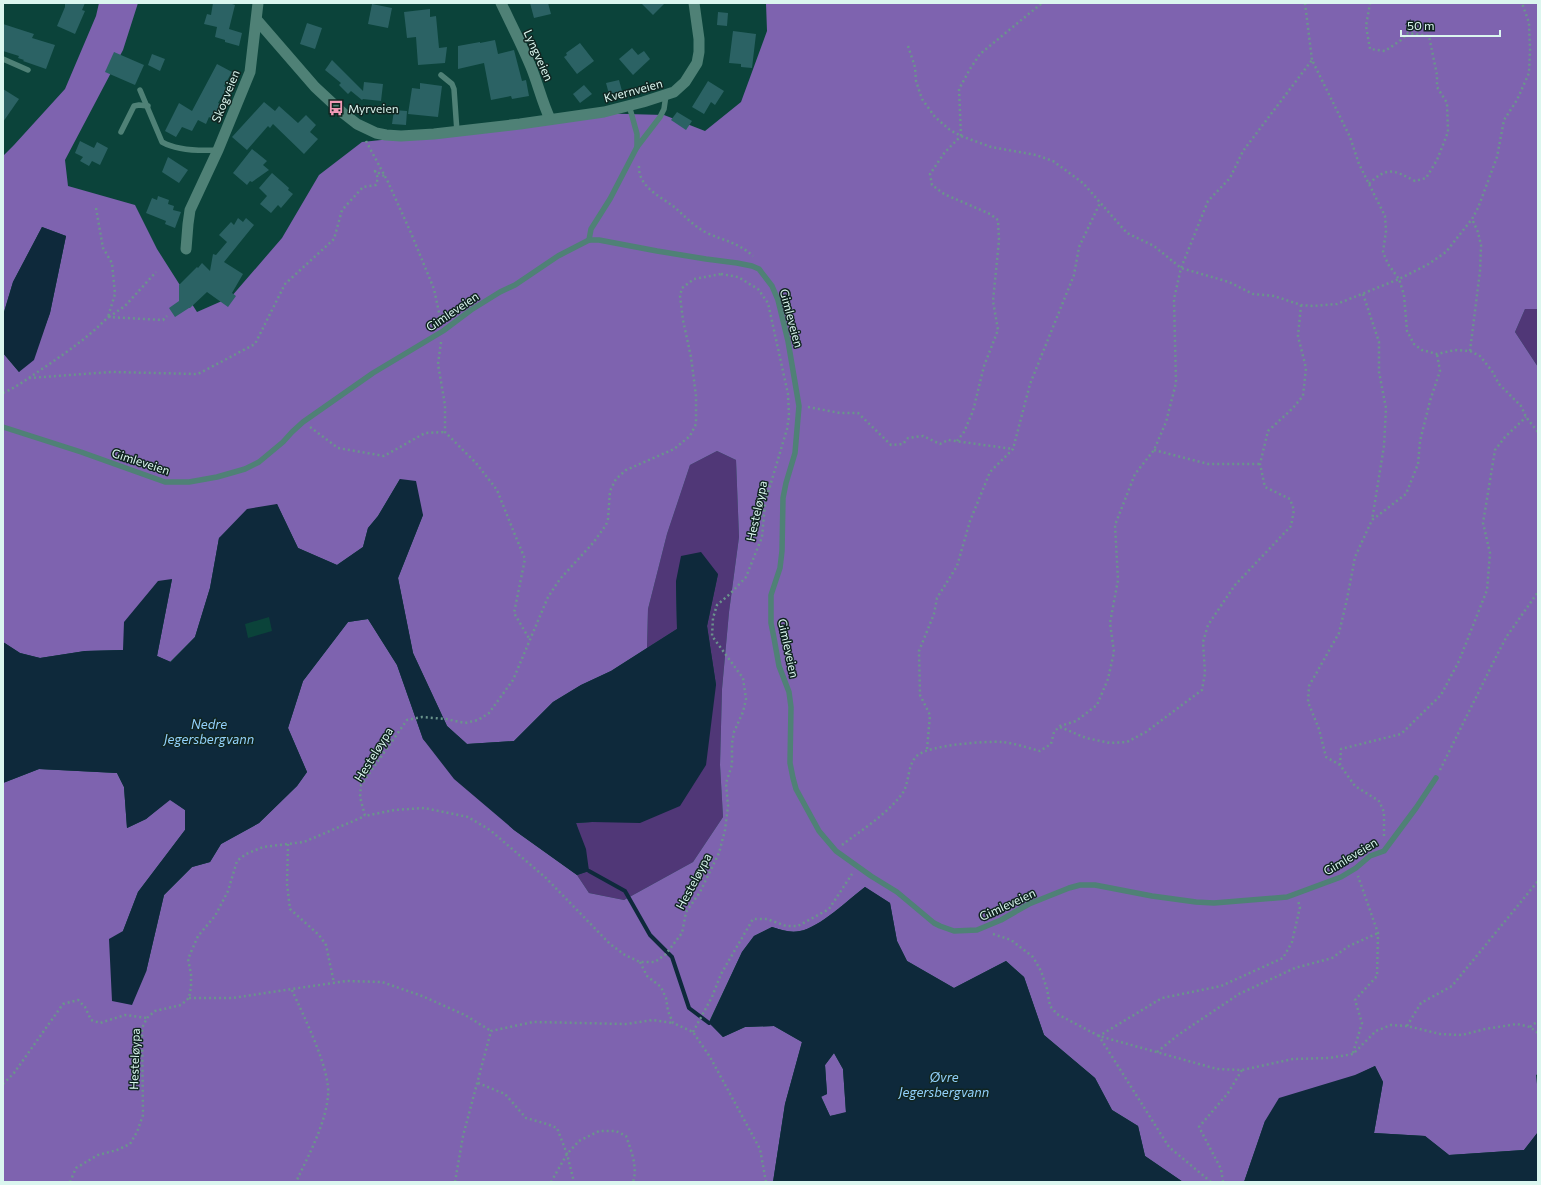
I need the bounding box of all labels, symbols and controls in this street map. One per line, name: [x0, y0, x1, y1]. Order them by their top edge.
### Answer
scale bar: [1401, 12, 1500, 38]
text: 50 m: [1407, 18, 1435, 32]
street label: Lyngveien: [521, 27, 557, 83]
street label: Skogveien: [208, 68, 242, 124]
street label: Kvernveien: [602, 75, 664, 105]
bus stop icon: Myrveien: [327, 99, 345, 117]
place label: Myrveien: [348, 101, 399, 115]
street label: Gimleveien: [777, 287, 807, 349]
street label: Gimleveien: [423, 288, 481, 334]
street label: Gimleveien: [110, 445, 172, 477]
street label: Hesteløypa: [743, 479, 769, 543]
street label: Gimleveien: [776, 617, 802, 679]
water label: Nedre Jegersbergvann: [163, 716, 254, 747]
street label: Hesteløypa: [351, 724, 395, 784]
street label: Gimleveien: [1321, 835, 1379, 877]
street label: Hesteløypa: [672, 851, 714, 911]
street label: Gimleveien: [977, 885, 1037, 923]
street label: Hesteløypa: [126, 1028, 142, 1090]
water label: Øvre Jegersbergvann: [898, 1069, 989, 1100]

